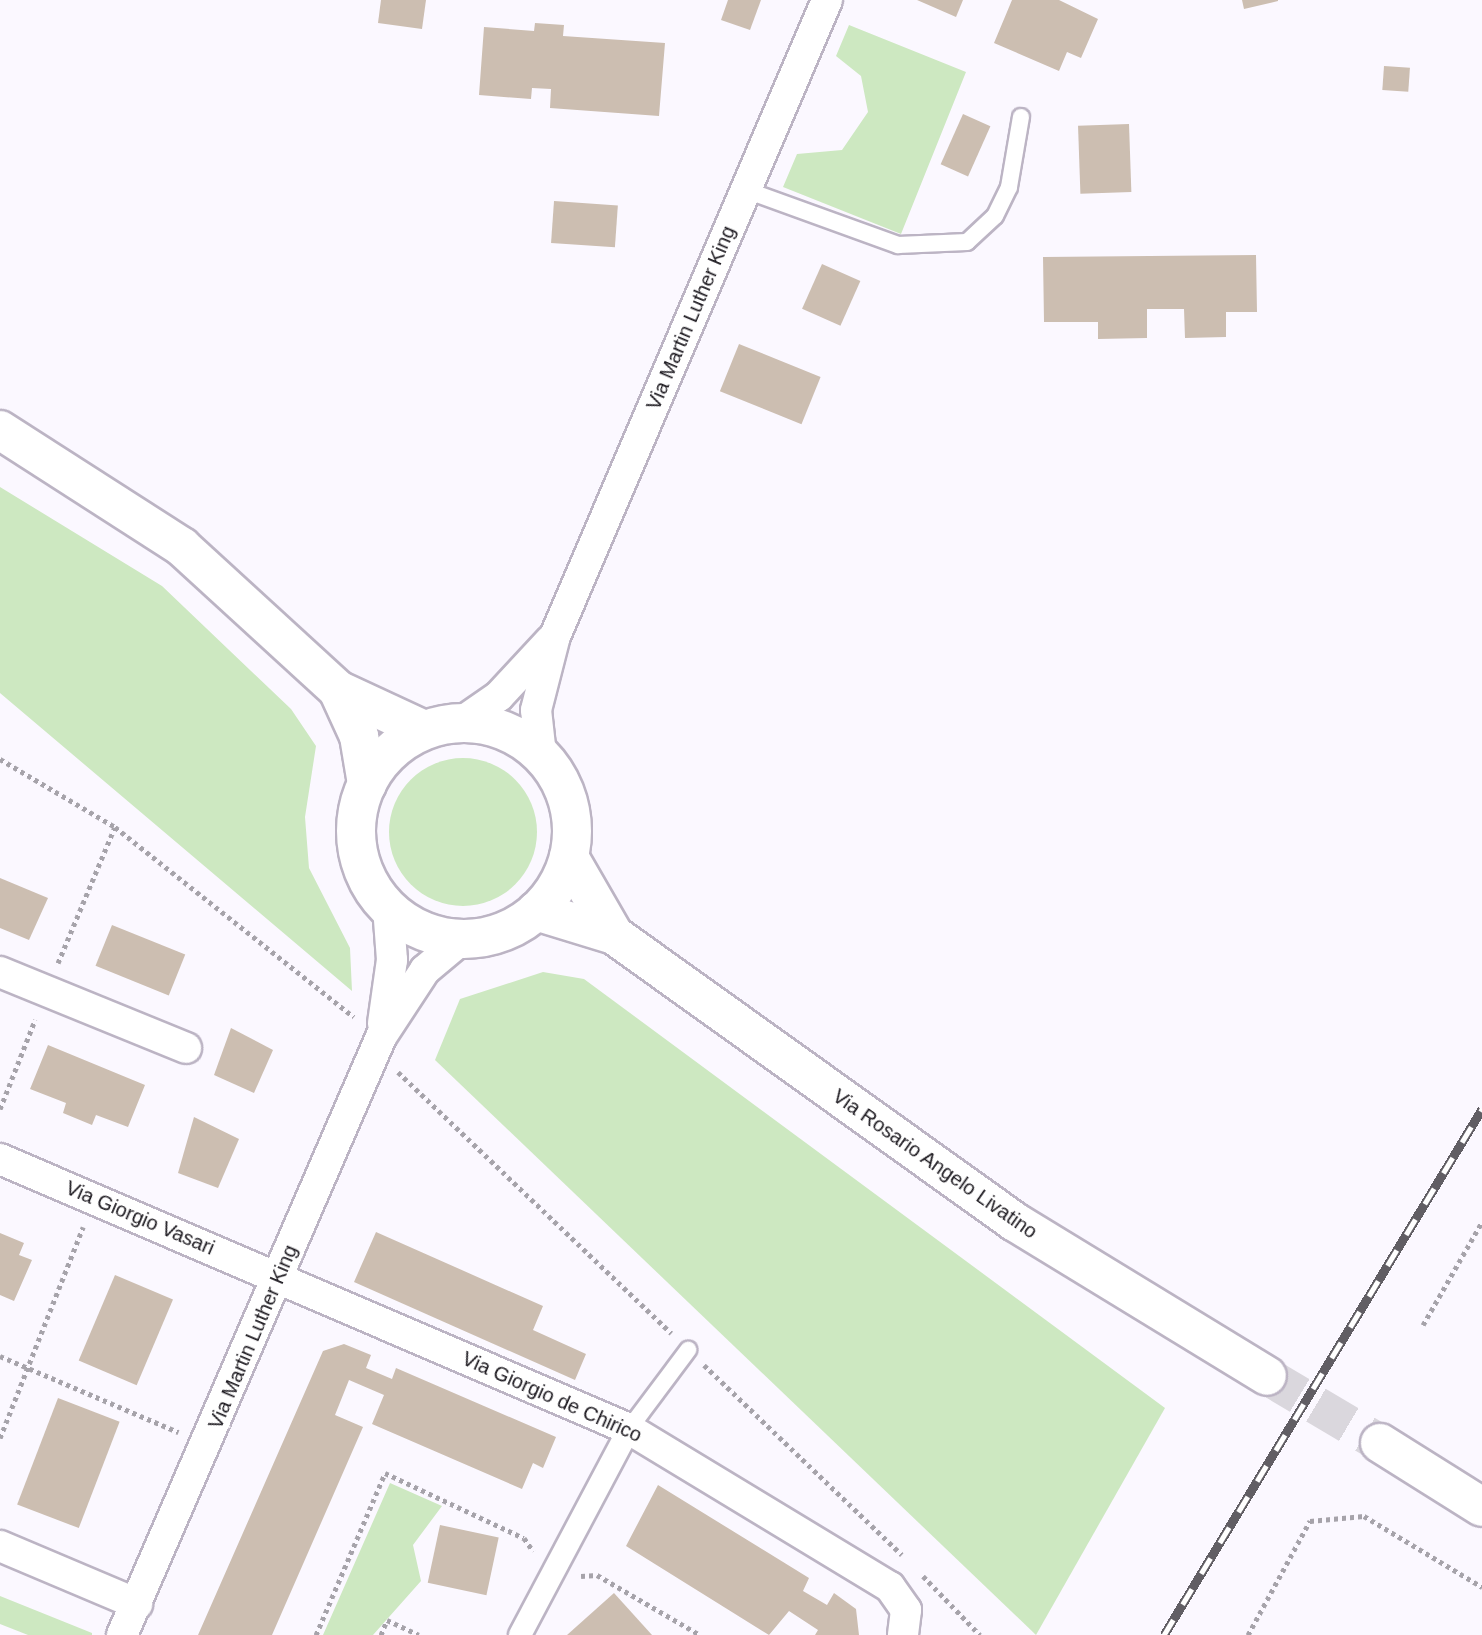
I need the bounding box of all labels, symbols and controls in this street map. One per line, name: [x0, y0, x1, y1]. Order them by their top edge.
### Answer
street label: Via Martin Luther King: [641, 222, 741, 414]
street label: Via Rosario Angelo Livatino: [828, 1084, 1042, 1244]
street label: Via Giorgio Vasari: [62, 1176, 218, 1260]
street label: Via Martin Luther King: [203, 1241, 303, 1433]
street label: Via Giorgio de Chirico: [458, 1347, 646, 1447]

